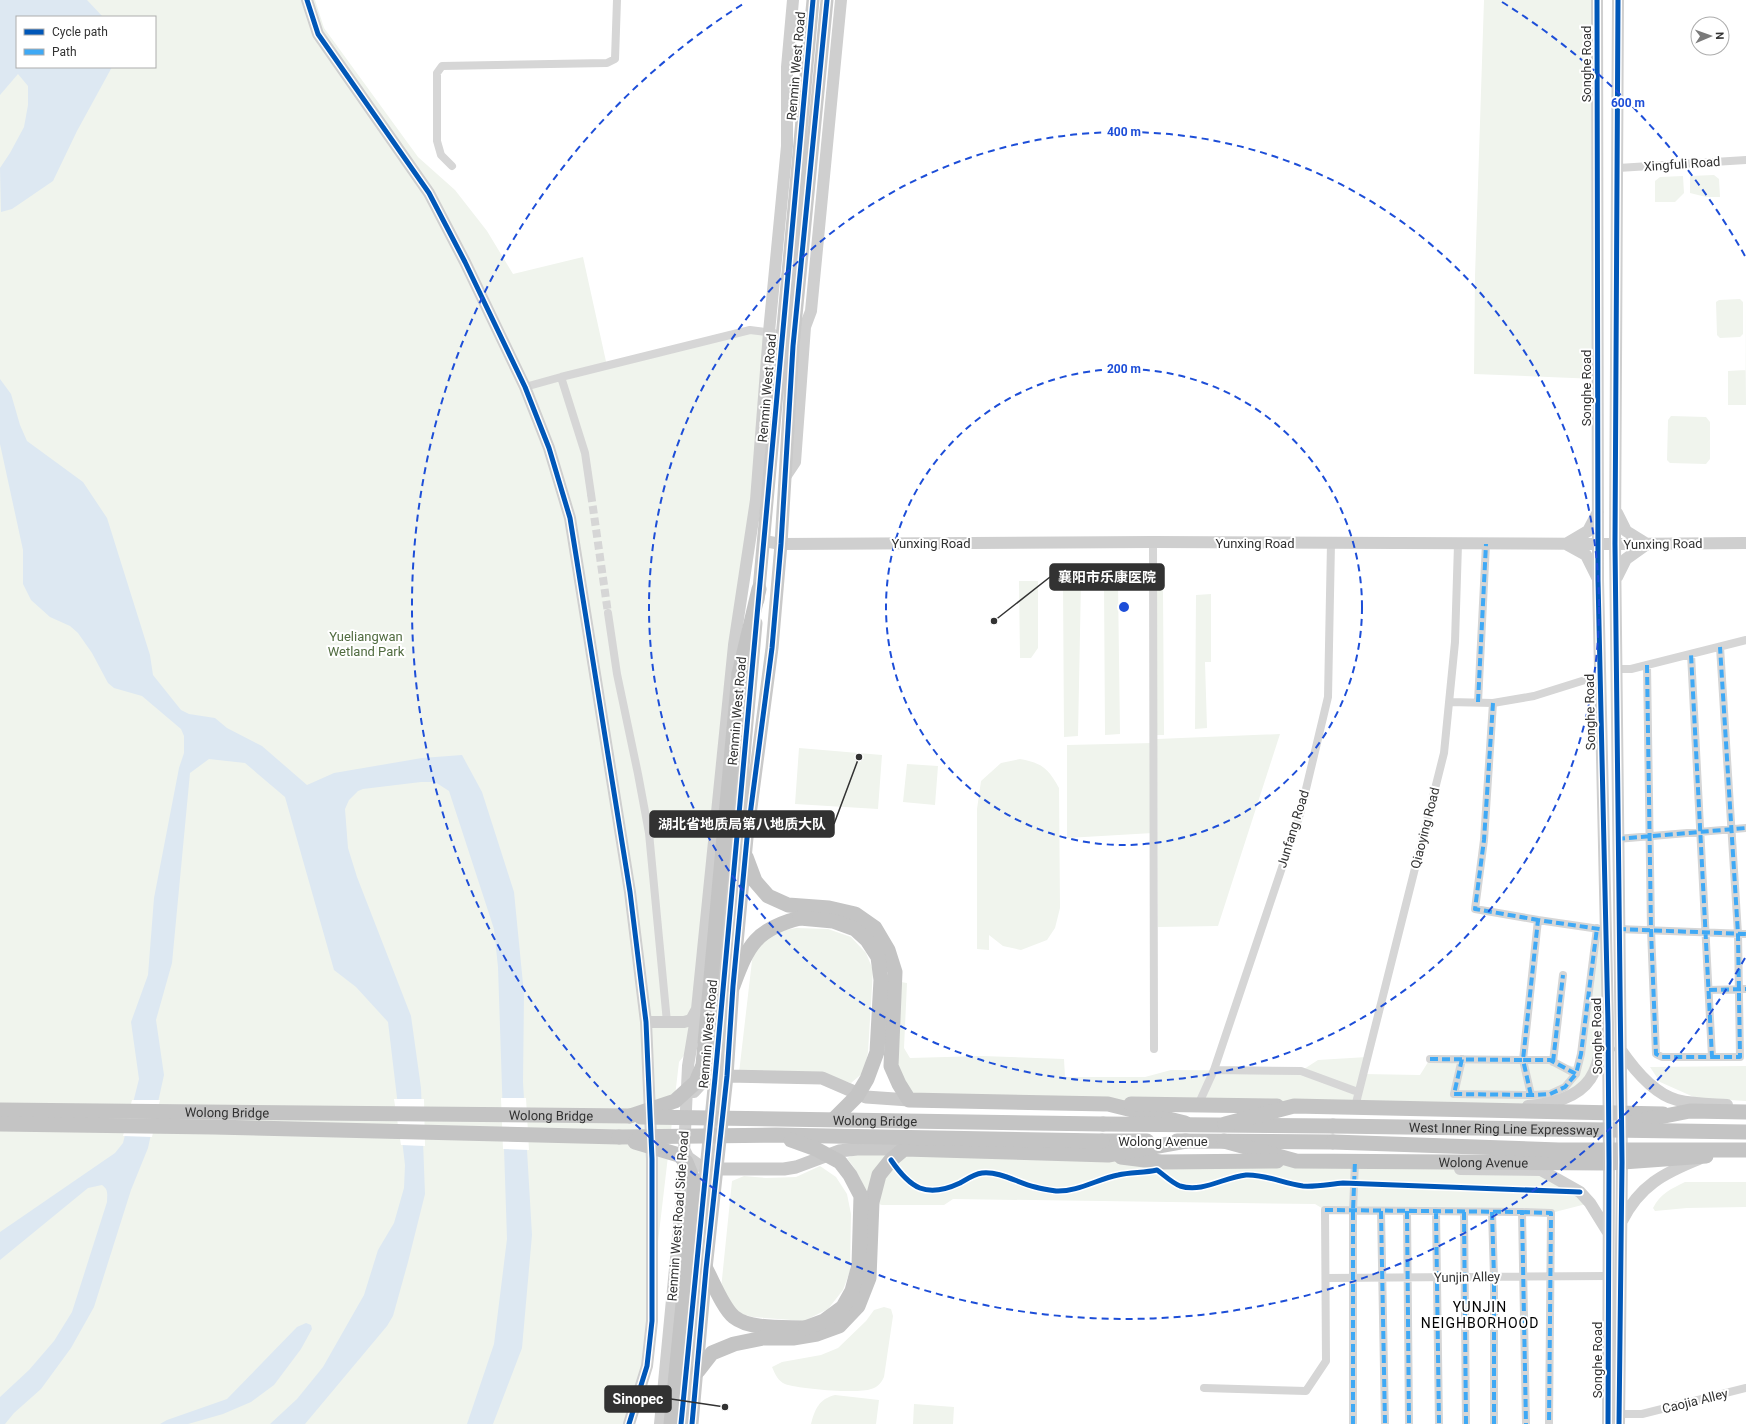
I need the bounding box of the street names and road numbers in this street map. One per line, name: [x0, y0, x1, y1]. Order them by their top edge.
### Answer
street label: Renmin West Road: [784, 11, 808, 121]
street label: Songhe Road: [1579, 26, 1594, 102]
street label: Xingfuli Road: [1643, 154, 1721, 174]
street label: Renmin West Road: [755, 333, 779, 443]
street label: Songhe Road: [1579, 350, 1594, 426]
street label: Yunxing Road: [891, 536, 971, 551]
street label: Yunxing Road: [1215, 536, 1295, 551]
street label: Yunxing Road: [1623, 536, 1703, 552]
street label: Renmin West Road: [725, 656, 749, 766]
street label: Songhe Road: [1582, 674, 1598, 750]
street label: Qiaoying Road: [1408, 786, 1442, 870]
street label: Junfang Road: [1274, 788, 1312, 870]
street label: Renmin West Road: [696, 979, 720, 1089]
street label: Songhe Road: [1589, 998, 1605, 1074]
street label: Wolong Bridge: [185, 1104, 269, 1120]
street label: Wolong Bridge: [509, 1107, 593, 1123]
street label: Wolong Bridge: [833, 1112, 917, 1129]
street label: West Inner Ring Line Expressway: [1409, 1120, 1599, 1137]
street label: Renmin West Road Side Road: [665, 1130, 691, 1302]
street label: Wolong Avenue: [1118, 1134, 1208, 1149]
street label: Wolong Avenue: [1438, 1154, 1528, 1170]
street label: Yunjin Alley: [1434, 1269, 1500, 1285]
street label: Songhe Road: [1590, 1322, 1605, 1398]
street label: Caojia Alley: [1661, 1386, 1729, 1416]

